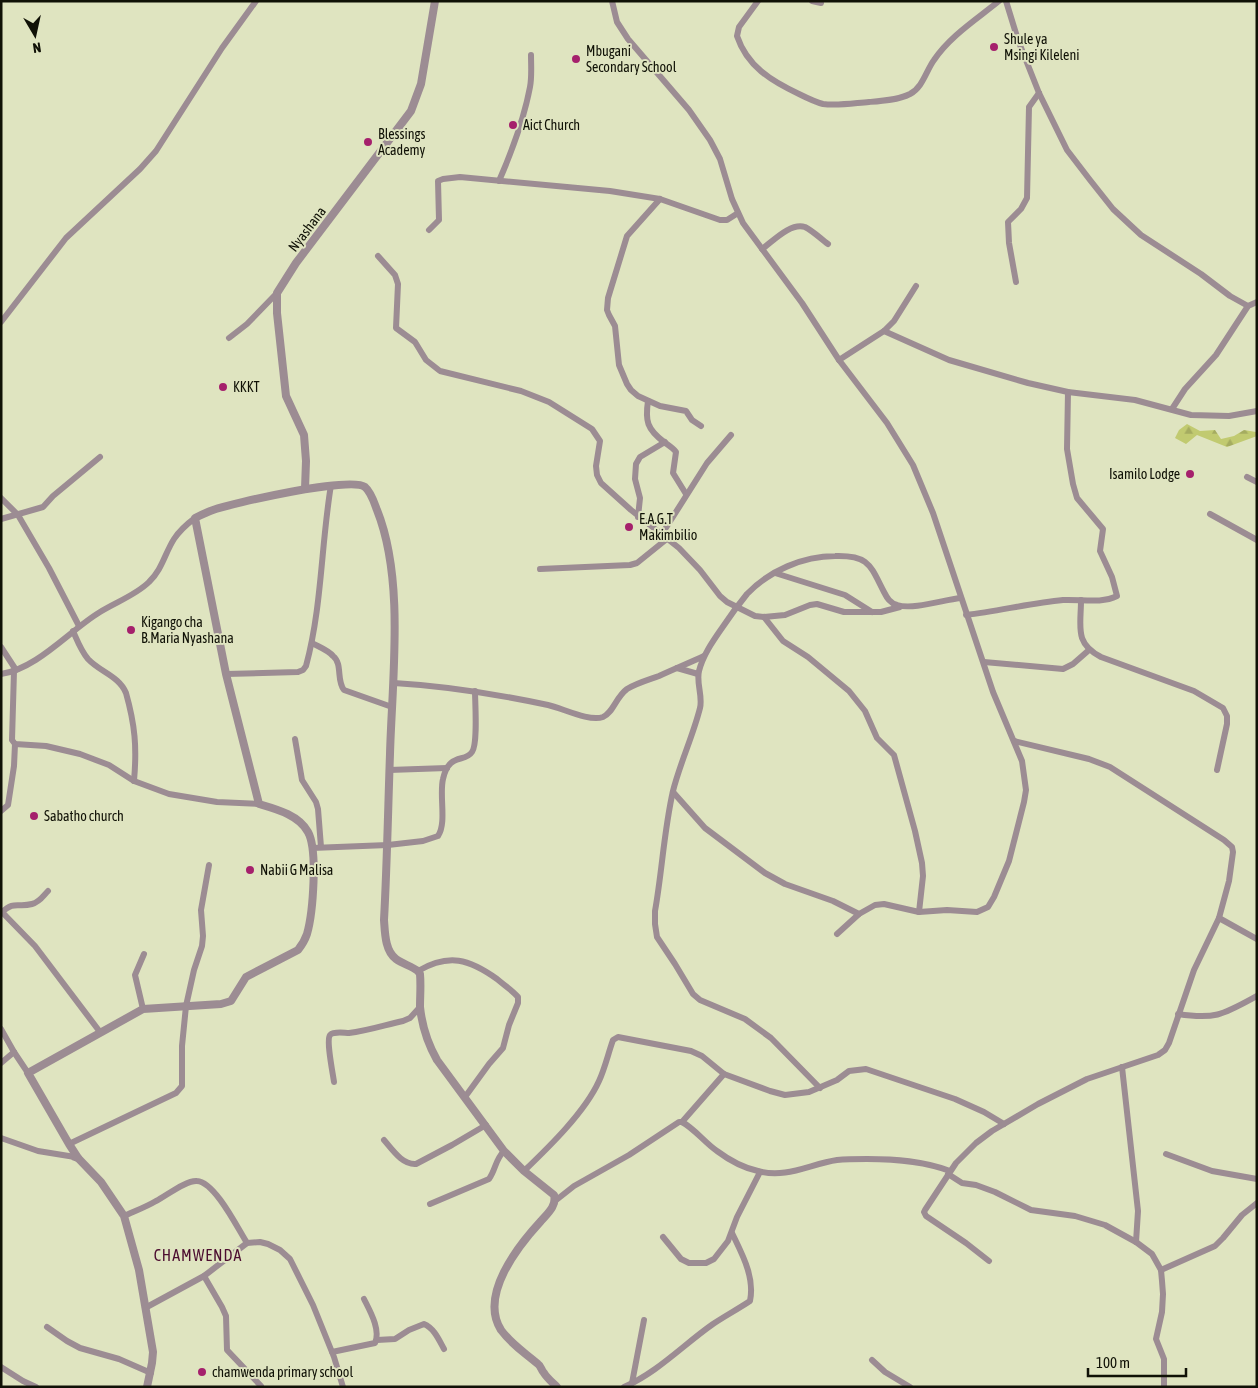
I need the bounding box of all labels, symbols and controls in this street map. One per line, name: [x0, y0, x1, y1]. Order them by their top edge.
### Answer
north arrow: [10, 10, 60, 60]
place label: Shule ya Msingi Kileleni: [1004, 31, 1079, 63]
text: N: [32, 39, 42, 56]
marker: Shule ya Msingi Kileleni: [988, 41, 1000, 53]
place label: Mbugani Secondary School: [586, 43, 677, 75]
marker: Mbugani Secondary School: [570, 53, 582, 65]
place label: Aict Church: [523, 117, 580, 133]
marker: Aict Church: [507, 119, 519, 131]
place label: Blessings Academy: [378, 126, 426, 158]
marker: Blessings Academy: [362, 136, 374, 148]
street label: Nyashana: [285, 203, 329, 255]
place label: KKKT: [233, 379, 260, 395]
marker: KKKT: [217, 381, 229, 393]
place label: Isamilo Lodge: [1109, 466, 1180, 482]
marker: Isamilo Lodge: [1184, 468, 1196, 480]
place label: E.A.G.T Makimbilio: [639, 511, 697, 543]
marker: E.A.G.T Makimbilio: [623, 521, 635, 533]
place label: Kigango cha B.Maria Nyashana: [141, 614, 234, 646]
marker: Kigango cha B.Maria Nyashana: [125, 624, 137, 636]
place label: Sabatho church: [44, 808, 124, 824]
marker: Sabatho church: [28, 810, 40, 822]
place label: Nabii G Malisa: [260, 862, 333, 878]
marker: Nabii G Malisa: [244, 864, 256, 876]
district label: CHAMWENDA: [154, 1246, 242, 1264]
scale bar: [1088, 1346, 1186, 1378]
text: 100 m: [1096, 1354, 1130, 1371]
place label: chamwenda primary school: [212, 1364, 353, 1380]
marker: chamwenda primary school: [196, 1366, 208, 1378]

